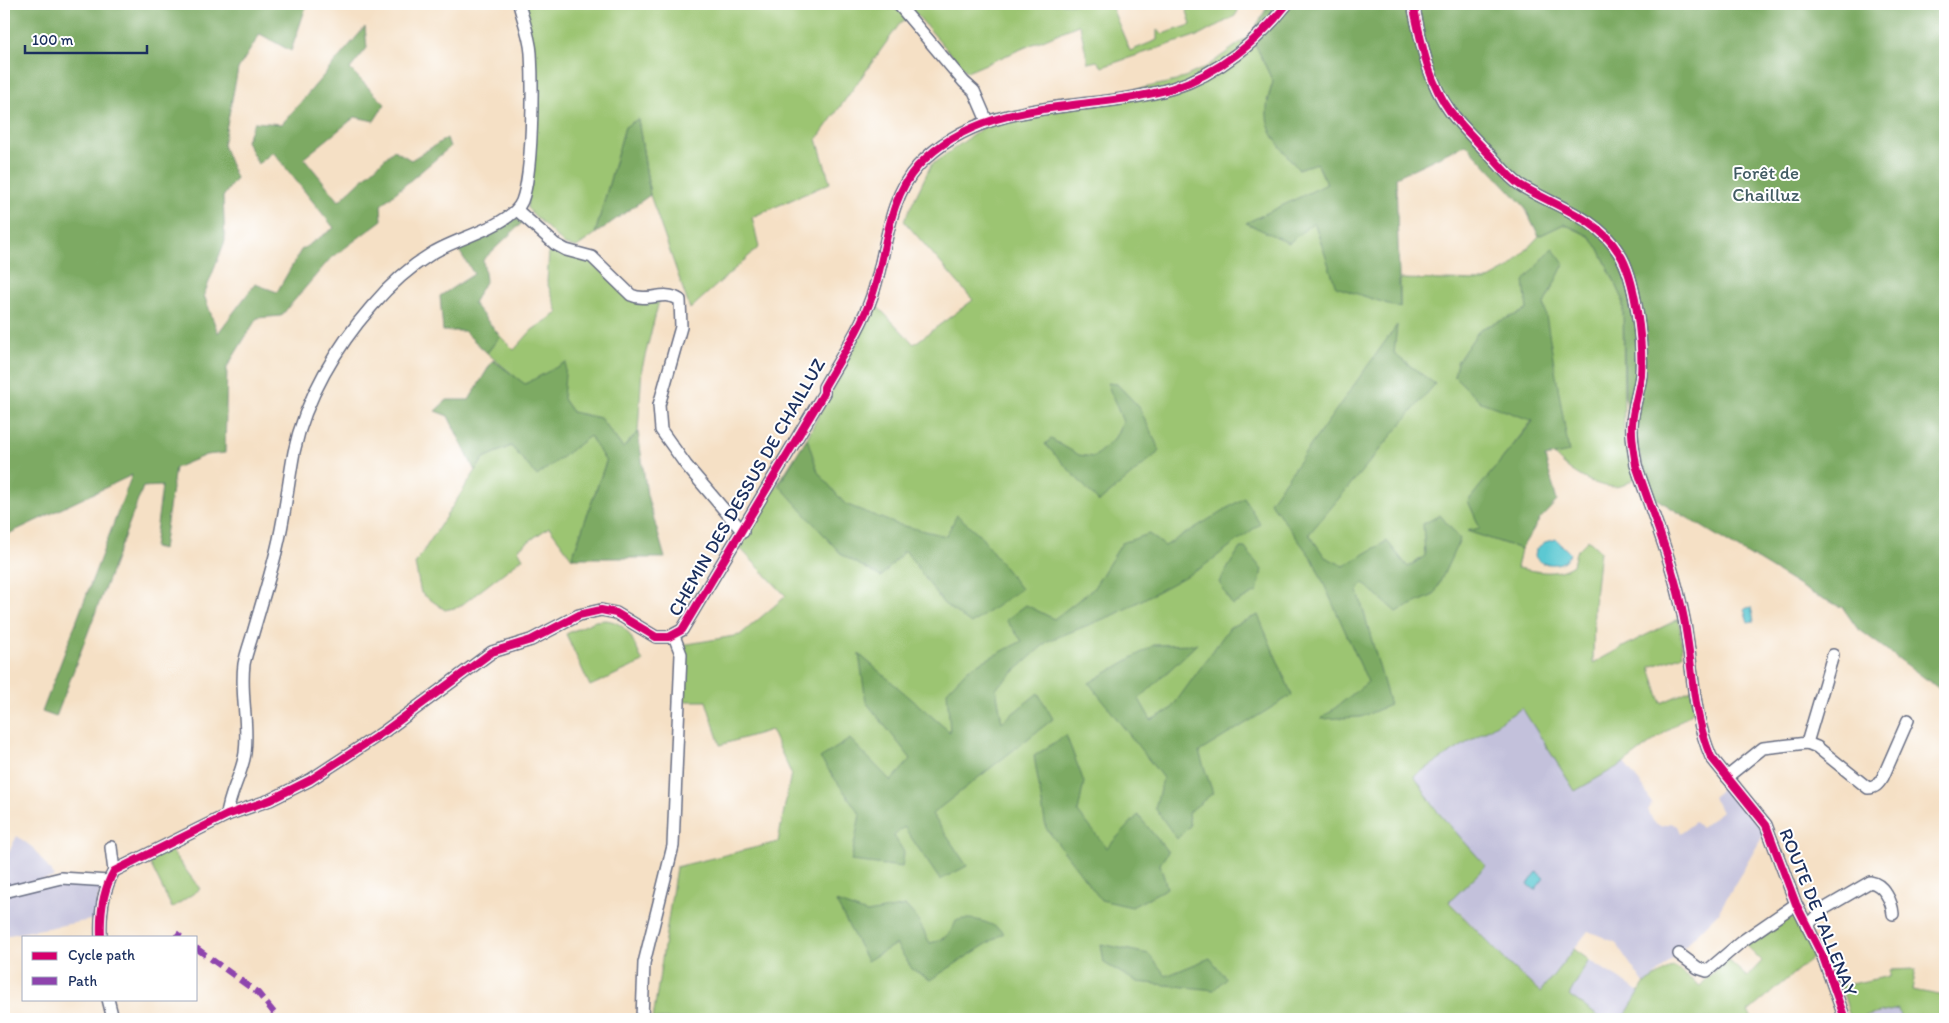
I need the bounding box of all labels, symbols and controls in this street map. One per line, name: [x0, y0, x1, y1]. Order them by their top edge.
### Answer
scale bar: [25, 22, 148, 54]
text: 100 m: [32, 31, 74, 49]
park label: Forêt de Chailluz: [1732, 161, 1800, 206]
street label: CHEMIN DES DESSUS DE CHAILLUZ: [663, 354, 830, 620]
street label: ROUTE DE TALLENAY: [1774, 825, 1863, 1000]
legend: [22, 936, 198, 1000]
text: Cycle path: [68, 946, 135, 964]
text: Path: [68, 972, 97, 990]

